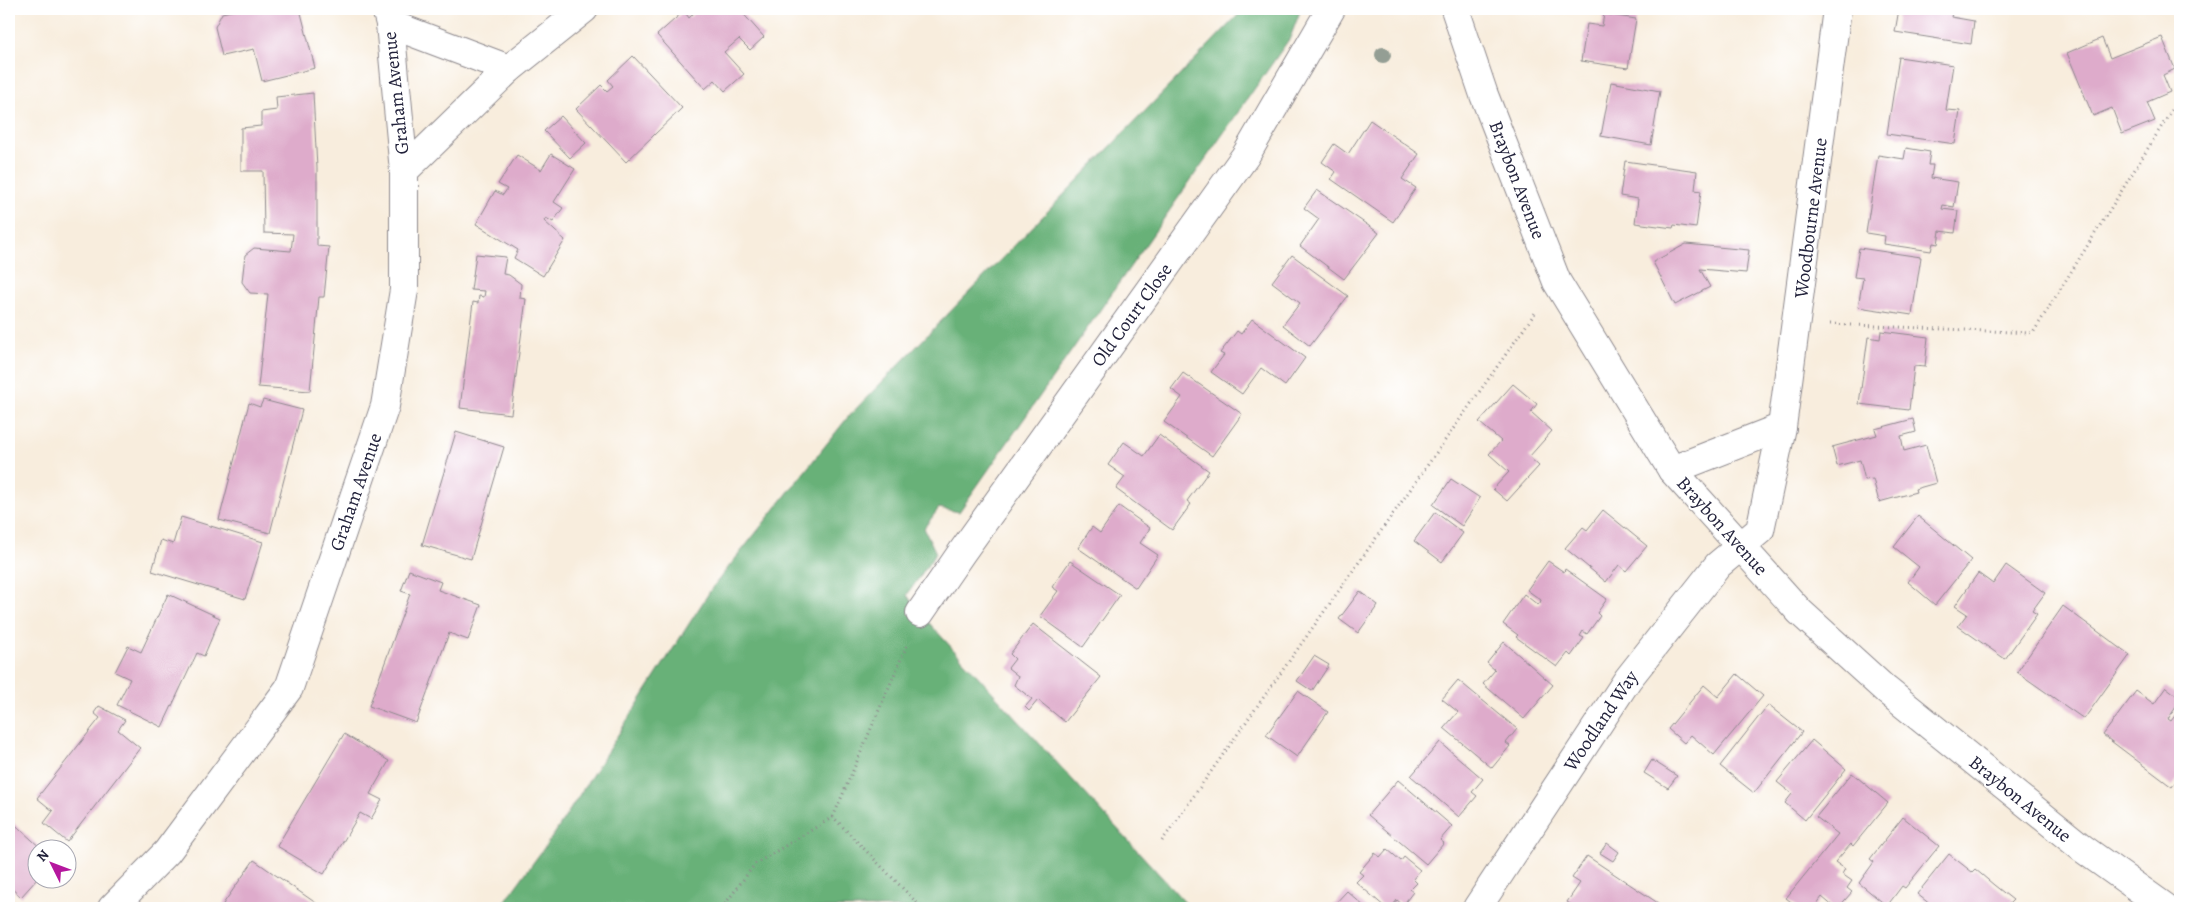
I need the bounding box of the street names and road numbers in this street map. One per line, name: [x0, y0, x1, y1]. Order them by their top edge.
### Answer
street label: Graham Avenue: [377, 30, 415, 156]
street label: Braybon Avenue: [1482, 117, 1552, 243]
street label: Woodbourne Avenue: [1788, 136, 1834, 301]
street label: Old Court Close: [1085, 258, 1179, 372]
street label: Graham Avenue: [324, 429, 388, 555]
street label: Braybon Avenue: [1670, 471, 1774, 581]
street label: Woodland Way: [1557, 665, 1645, 777]
street label: Braybon Avenue: [1963, 750, 2077, 848]

